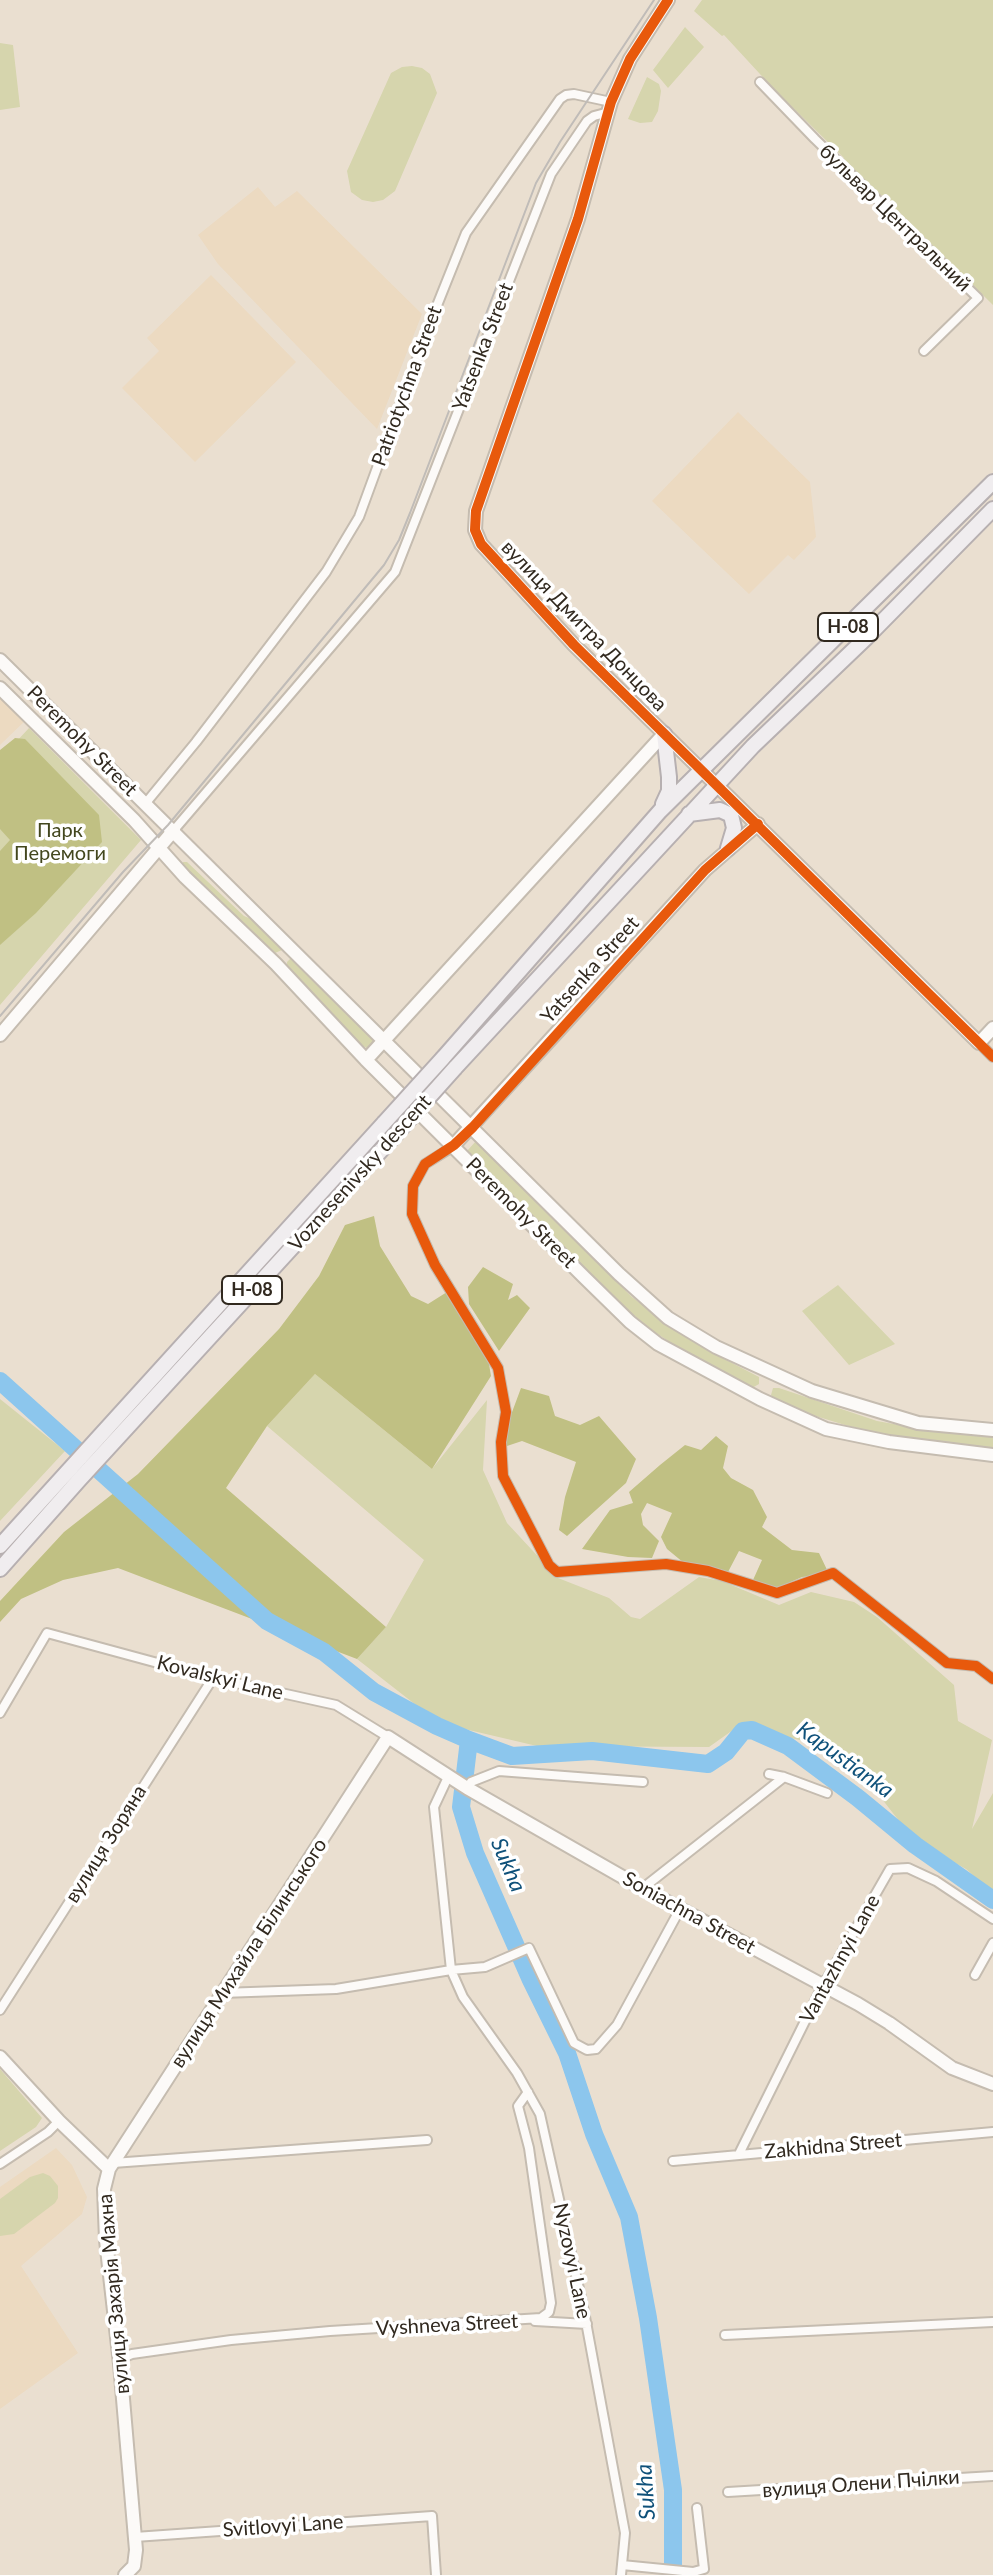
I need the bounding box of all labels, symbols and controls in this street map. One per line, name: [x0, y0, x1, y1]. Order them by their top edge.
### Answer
street label: бульвар Центральний: [814, 139, 976, 297]
street label: Yatsenka Street: [448, 279, 518, 415]
street label: Patriotychna Street: [367, 303, 447, 469]
street label: вулиця Дмитра Донцова: [496, 536, 672, 716]
road number: Н-08: [818, 613, 878, 641]
street label: Peremohy Street: [22, 681, 142, 801]
park label: Парк Перемоги: [14, 819, 106, 866]
street label: Yatsenka Street: [536, 912, 644, 1028]
street label: Voznesenivsky descent: [283, 1090, 437, 1256]
street label: Peremohy Street: [461, 1153, 581, 1273]
road number: Н-08: [222, 1276, 282, 1304]
street label: Kovalskyi Lane: [154, 1651, 286, 1705]
water label: Kapustianka: [792, 1716, 898, 1804]
street label: вулиця Зоряна: [60, 1781, 152, 1907]
street label: вулиця Михайла Білинського: [166, 1834, 332, 2072]
water label: Sukha: [485, 1834, 531, 1896]
street label: Soniachna Street: [619, 1867, 759, 1959]
street label: Vantazhnyi Lane: [795, 1890, 885, 2028]
street label: Zakhidna Street: [763, 2128, 903, 2164]
street label: вулиця Захарія Махна: [93, 2193, 135, 2395]
street label: Nyzovyi Lane: [548, 2201, 596, 2321]
street label: Vyshneva Street: [375, 2309, 519, 2341]
water label: Sukha: [631, 2463, 661, 2521]
street label: вулиця Олени Пчілки: [762, 2465, 960, 2503]
street label: Svitlovyi Lane: [222, 2510, 344, 2542]

